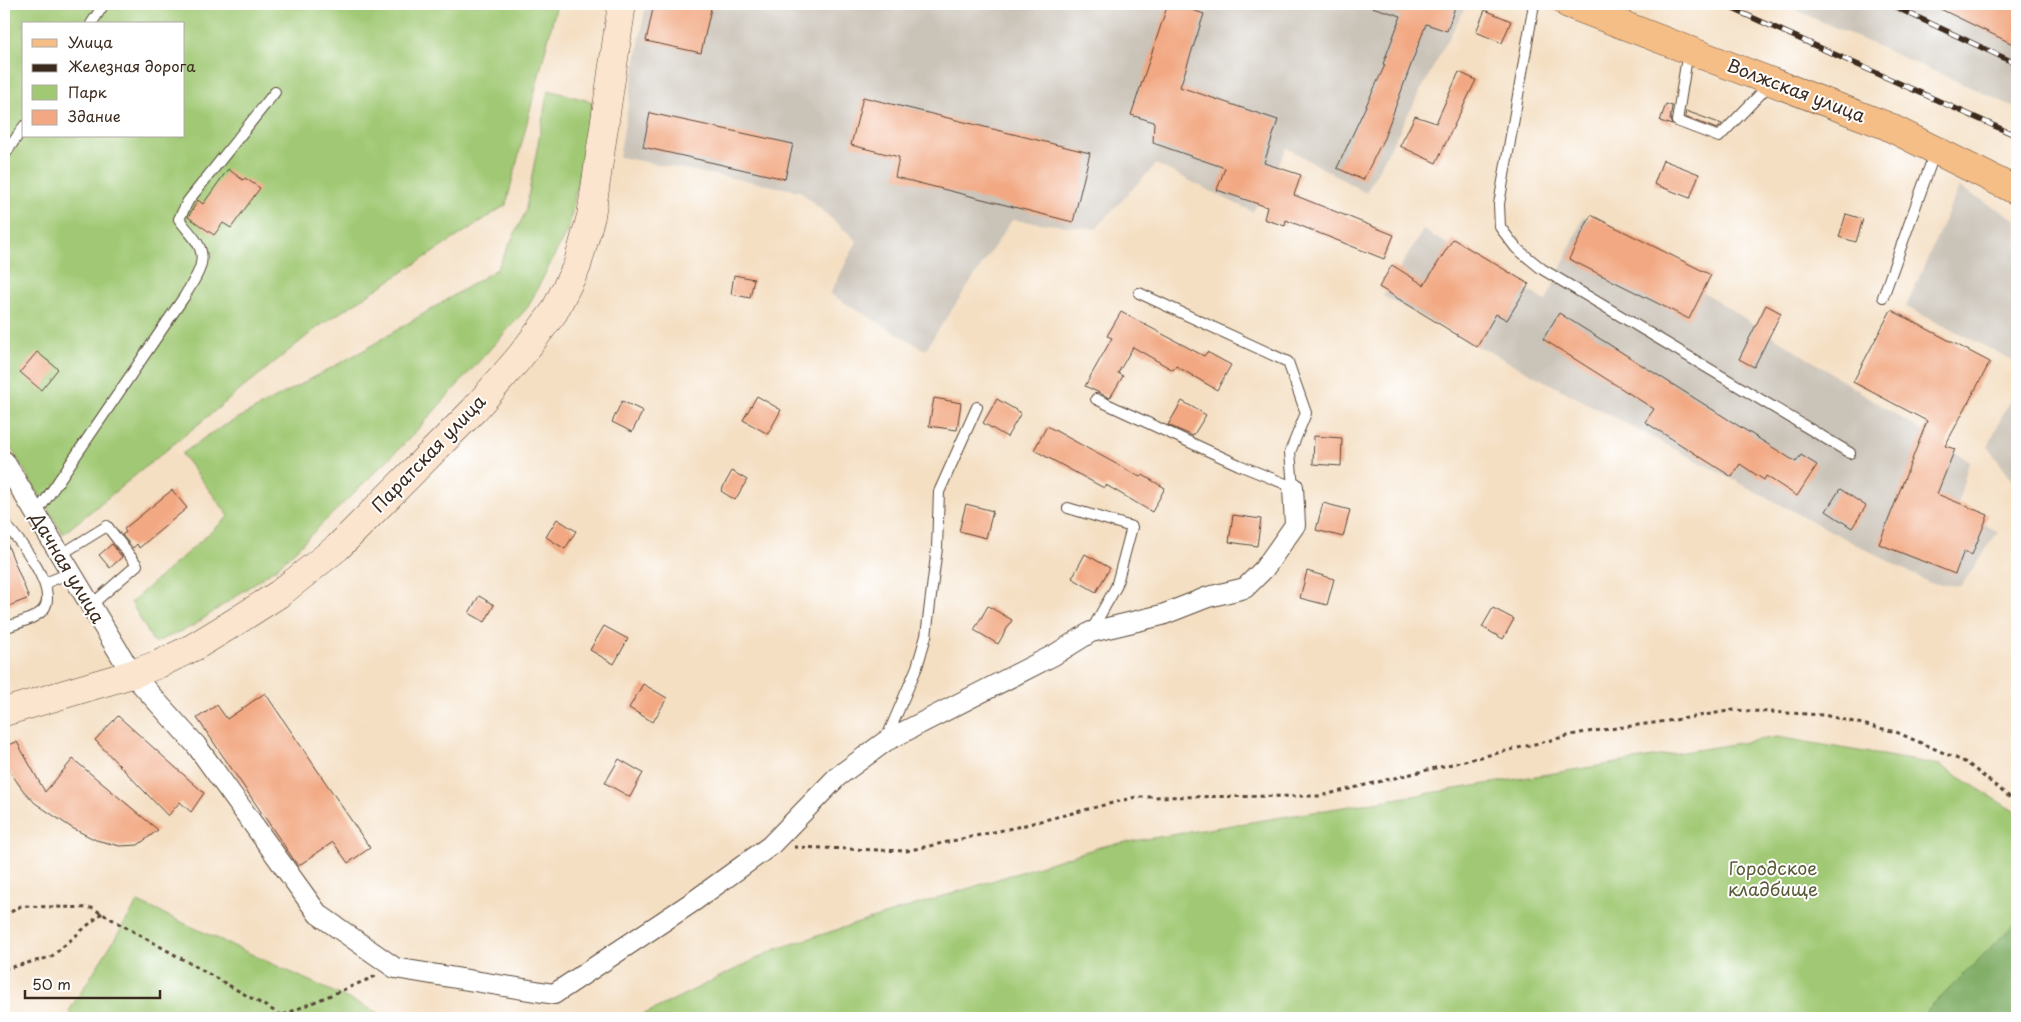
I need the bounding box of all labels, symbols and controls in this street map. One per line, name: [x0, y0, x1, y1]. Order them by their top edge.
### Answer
legend: [22, 22, 185, 138]
text: Улица: [68, 30, 113, 53]
street label: Волжская улица: [1723, 51, 1870, 129]
text: Железная дорога: [68, 54, 196, 77]
text: Парк: [68, 80, 107, 103]
text: Здание: [68, 104, 121, 127]
street label: Паратская улица: [365, 388, 492, 518]
street label: Дачная улица: [24, 506, 113, 629]
park label: Городское кладбище: [1728, 854, 1818, 902]
scale bar: [25, 967, 160, 999]
text: 50 m: [32, 972, 71, 995]

